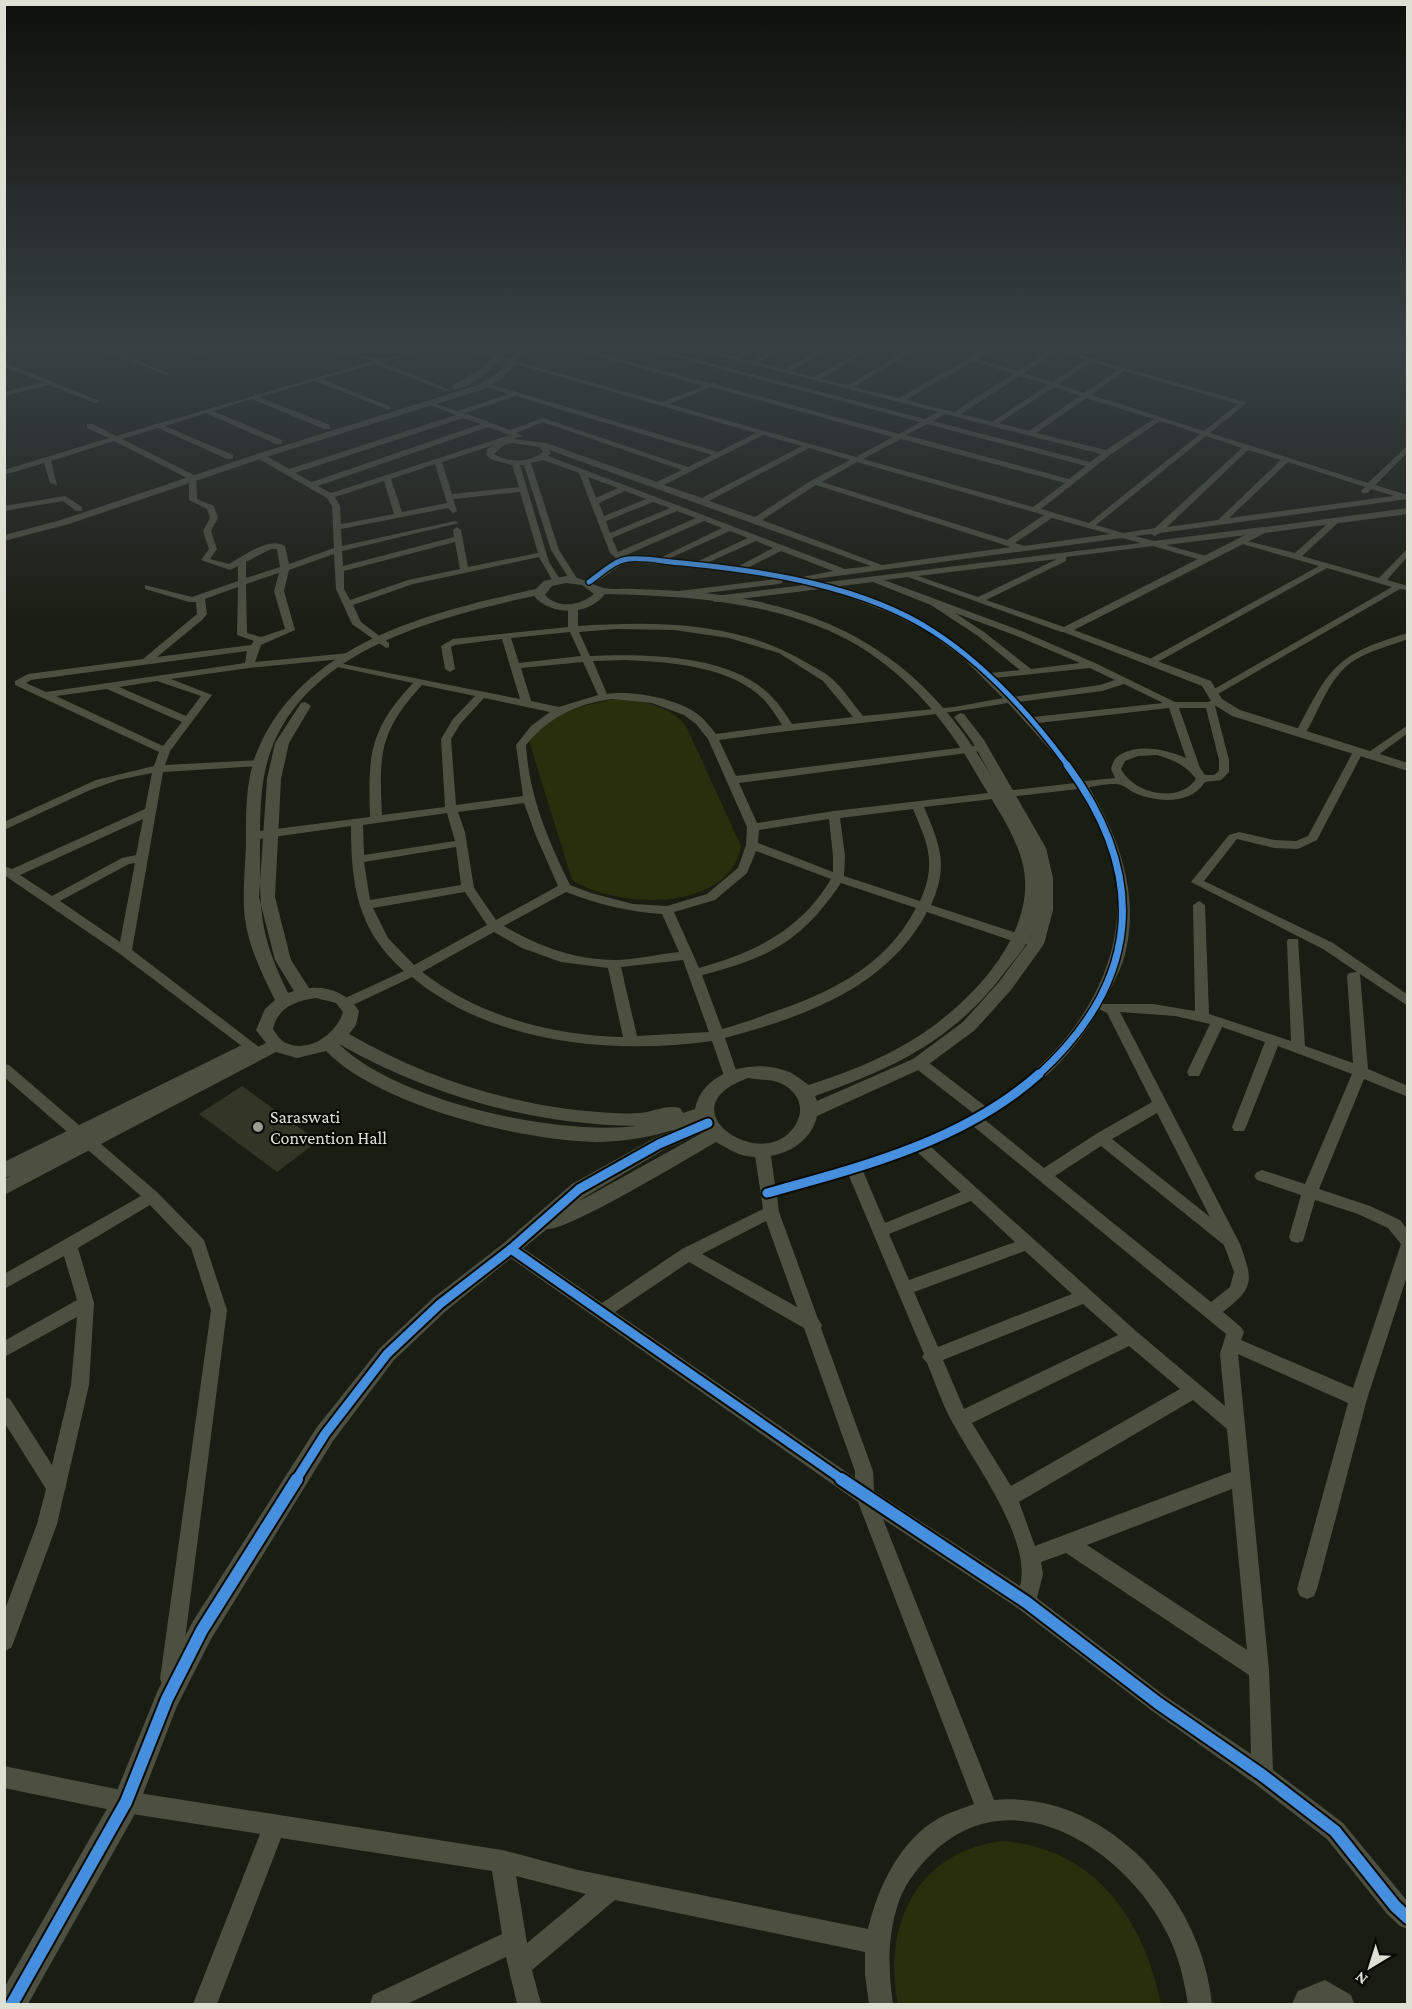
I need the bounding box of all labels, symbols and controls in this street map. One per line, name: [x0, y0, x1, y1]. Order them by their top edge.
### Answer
place label: Saraswati Convention Hall: [270, 1107, 387, 1148]
marker: Saraswati Convention Hall: [251, 1120, 265, 1134]
north arrow: [1340, 1937, 1400, 1997]
text: N: [1351, 1968, 1371, 1988]

